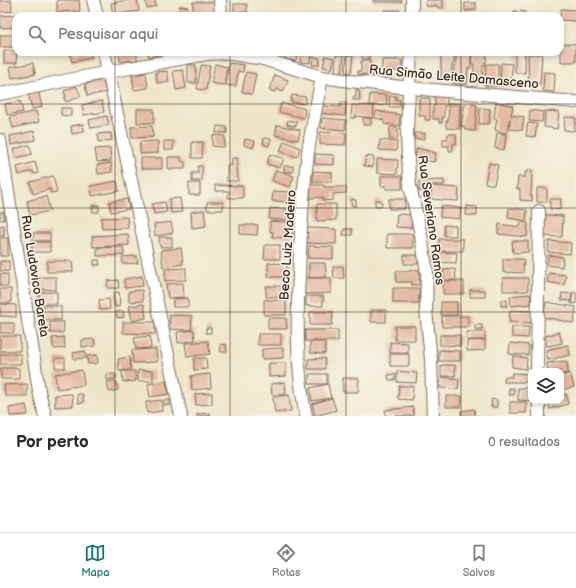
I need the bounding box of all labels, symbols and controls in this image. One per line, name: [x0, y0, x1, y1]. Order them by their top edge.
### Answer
search box: [12, 12, 564, 56]
icon: search: [26, 23, 48, 45]
text: Pesquisar aqui: [58, 25, 158, 44]
street label: Rua Simão Leite Damasceno: [368, 62, 540, 92]
street label: Rua Severiano Ramos: [414, 154, 448, 286]
street label: Beco Luiz Madeiro: [276, 189, 300, 301]
street label: Rua Ludovico Bareta: [17, 214, 53, 338]
map controls: [528, 368, 564, 404]
button: layers: [528, 368, 564, 404]
text: Por perto: [16, 432, 89, 452]
text: 0 resultados: [488, 434, 560, 450]
tab: Mapa: [81, 542, 109, 579]
tab: Rotas: [272, 542, 300, 579]
tab: Salvos: [463, 542, 495, 579]

